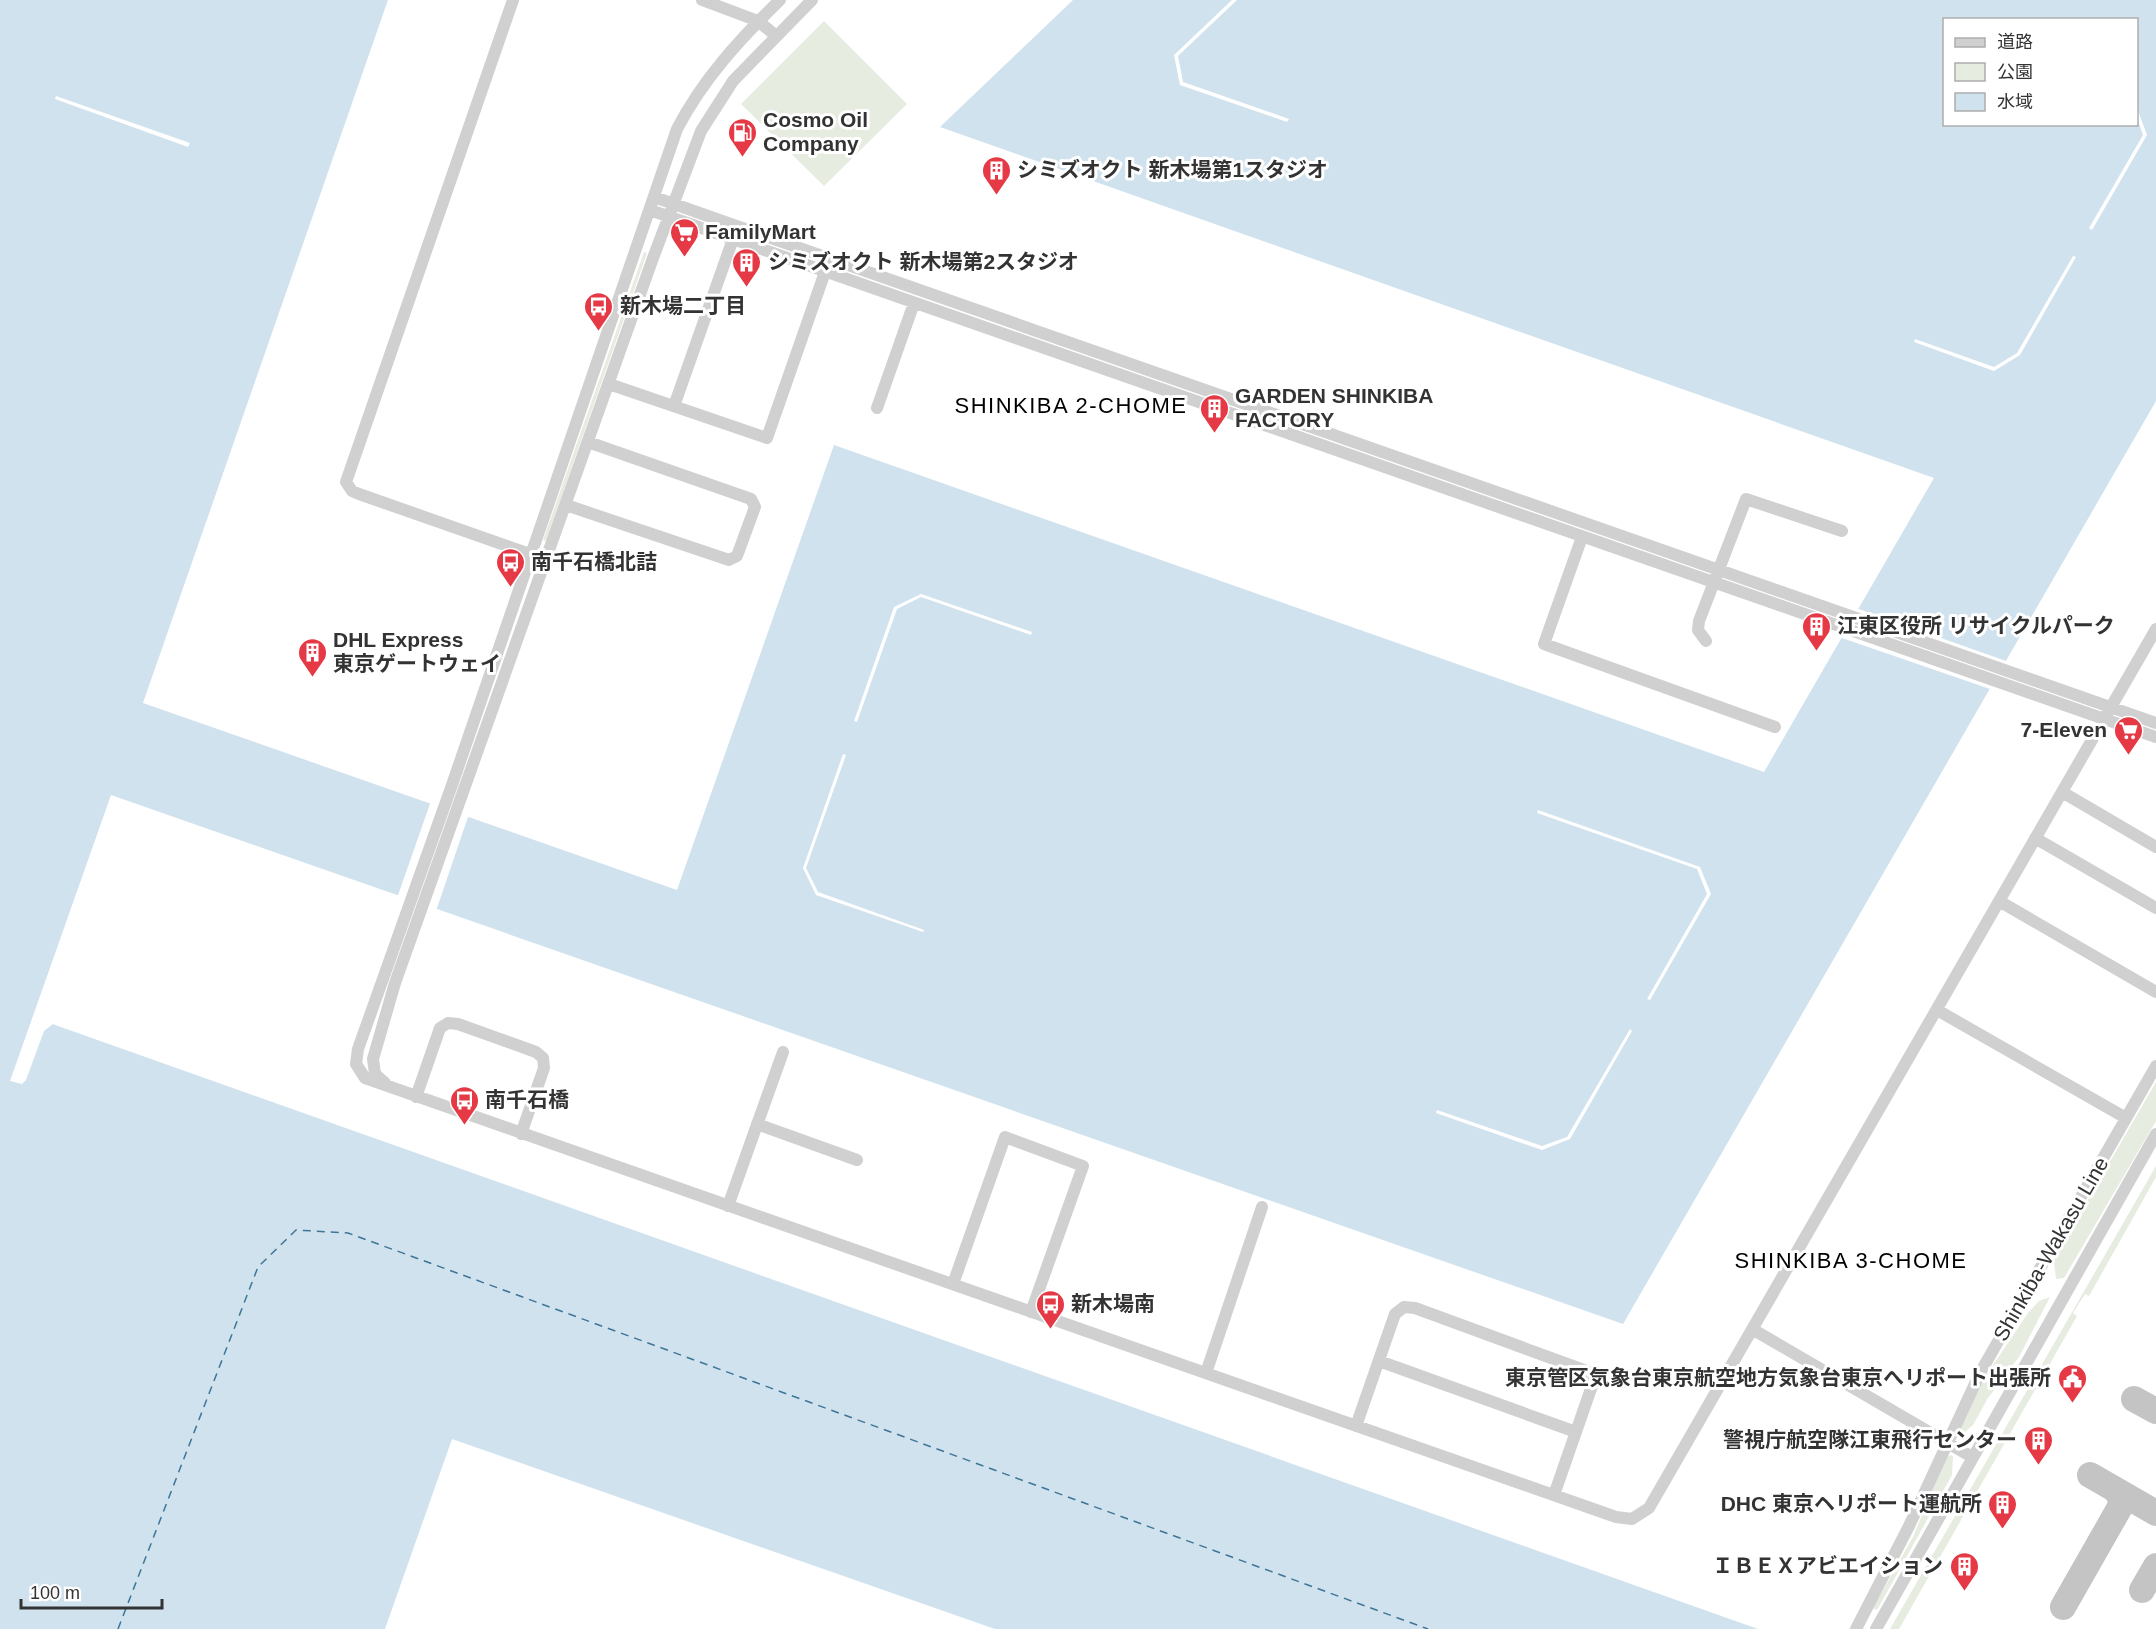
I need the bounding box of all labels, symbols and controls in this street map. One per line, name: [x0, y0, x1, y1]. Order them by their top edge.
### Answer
legend: [1943, 18, 2138, 126]
text: 道路: [1997, 32, 2033, 52]
text: 公園: [1997, 62, 2033, 82]
text: 水域: [1997, 92, 2033, 112]
place label: Cosmo Oil Company: [763, 108, 868, 155]
fuel station icon: Cosmo Oil Company: [726, 116, 758, 158]
building icon: シミズオクト 新木場第1スタジオ: [980, 154, 1012, 196]
place label: シミズオクト 新木場第1スタジオ: [1017, 158, 1328, 181]
supermarket icon: FamilyMart: [668, 216, 700, 258]
place label: FamilyMart: [705, 220, 816, 243]
building icon: シミズオクト 新木場第2スタジオ: [731, 246, 763, 288]
place label: シミズオクト 新木場第2スタジオ: [768, 250, 1079, 273]
bus stop icon: 新木場二丁目: [583, 290, 615, 332]
place label: 新木場二丁目: [620, 294, 746, 317]
place label: GARDEN SHINKIBA FACTORY: [1235, 384, 1433, 431]
building icon: GARDEN SHINKIBA FACTORY: [1198, 392, 1230, 434]
district label: SHINKIBA 2-CHOME: [954, 393, 1188, 418]
bus stop icon: 南千石橋北詰: [494, 546, 526, 588]
place label: 南千石橋北詰: [531, 550, 657, 573]
building icon: 江東区役所 リサイクルパーク: [1800, 610, 1832, 652]
place label: 江東区役所 リサイクルパーク: [1837, 614, 2115, 637]
place label: DHL Express 東京ゲートウェイ: [333, 628, 501, 675]
building icon: DHL Express 東京ゲートウェイ: [296, 636, 328, 678]
supermarket icon: 7-Eleven: [2112, 714, 2144, 756]
place label: 7-Eleven: [2021, 718, 2107, 741]
bus stop icon: 南千石橋: [448, 1084, 480, 1126]
place label: 南千石橋: [485, 1088, 569, 1111]
street label: Shinkiba-Wakasu Line: [1989, 1153, 2113, 1345]
district label: SHINKIBA 3-CHOME: [1734, 1248, 1968, 1273]
bus stop icon: 新木場南: [1034, 1288, 1066, 1330]
place label: 新木場南: [1071, 1292, 1155, 1315]
public building icon: 東京管区気象台東京航空地方気象台東京へリポート出張所: [2056, 1362, 2088, 1404]
place label: 東京管区気象台東京航空地方気象台東京へリポート出張所: [1505, 1366, 2051, 1389]
building icon: 警視庁航空隊江東飛行センター: [2022, 1424, 2054, 1466]
place label: 警視庁航空隊江東飛行センター: [1723, 1428, 2017, 1451]
building icon: DHC 東京ヘリポート運航所: [1987, 1488, 2019, 1530]
place label: DHC 東京ヘリポート運航所: [1721, 1492, 1982, 1515]
building icon: ＩＢＥＸアビエイション: [1948, 1550, 1980, 1592]
place label: ＩＢＥＸアビエイション: [1712, 1554, 1943, 1577]
scale bar: [21, 1572, 162, 1610]
text: 100 m: [30, 1583, 80, 1603]

